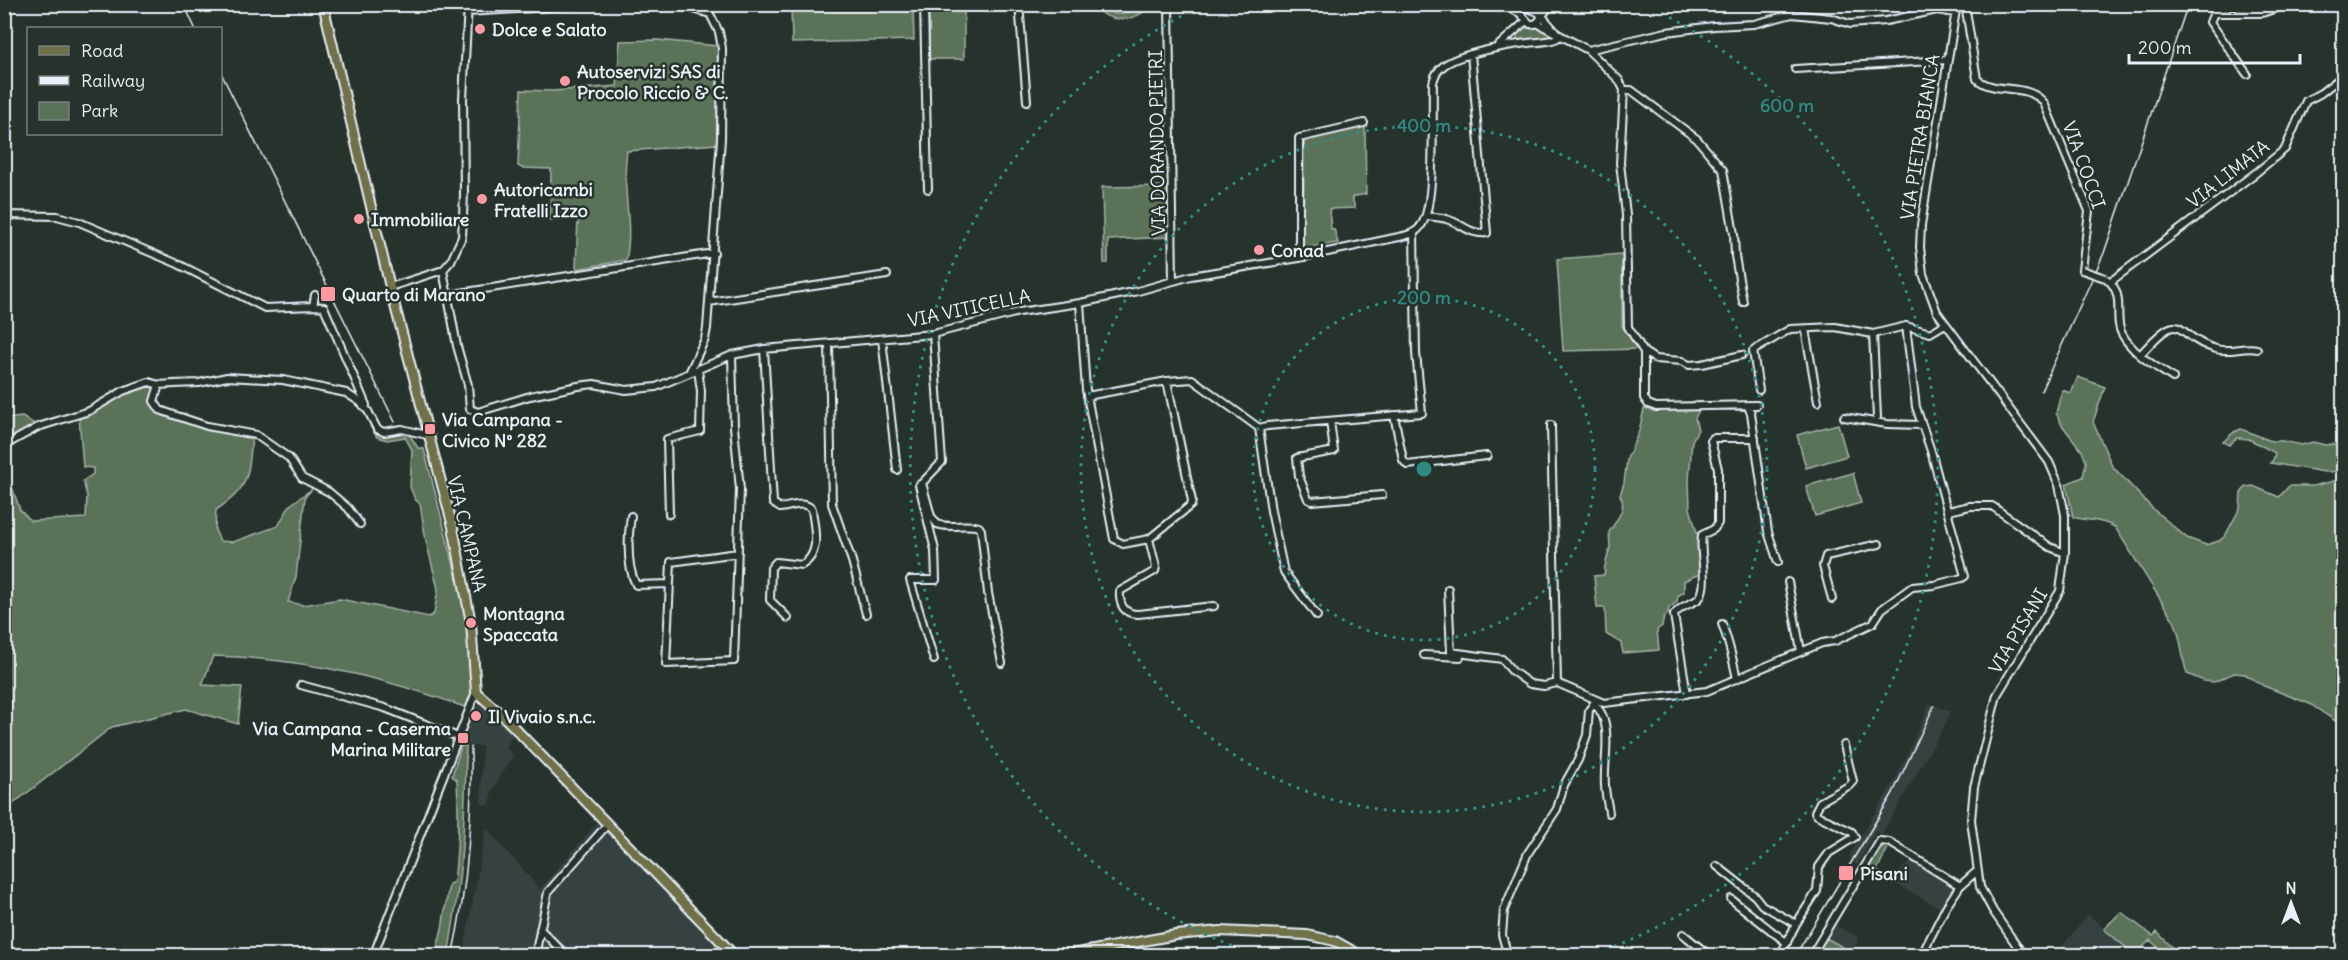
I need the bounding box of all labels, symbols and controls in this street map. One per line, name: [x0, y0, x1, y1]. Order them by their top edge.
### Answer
place label: Dolce e Salato: [492, 18, 607, 41]
marker: Dolce e Salato: [473, 22, 487, 36]
legend: [27, 27, 222, 135]
scale bar: [2129, 27, 2300, 65]
text: 200 m: [2138, 36, 2192, 59]
text: Road: [81, 39, 124, 62]
street label: VIA DORANDO PIETRI: [1144, 50, 1170, 236]
street label: VIA PIETRA BIANCA: [1896, 52, 1944, 222]
place label: Autoservizi SAS di Procolo Riccio & C.: [577, 60, 729, 104]
text: Railway: [81, 69, 145, 92]
marker: Autoservizi SAS di Procolo Riccio & C.: [558, 74, 572, 88]
text: 600 m: [1760, 94, 1814, 117]
text: Park: [81, 99, 118, 122]
text: 400 m: [1397, 114, 1451, 137]
street label: VIA COCCI: [2058, 118, 2111, 212]
street label: VIA LIMATA: [2182, 135, 2274, 213]
place label: Autoricambi Fratelli Izzo: [494, 178, 593, 222]
marker: Autoricambi Fratelli Izzo: [475, 192, 489, 206]
place label: Immobiliare: [371, 208, 470, 231]
marker: Immobiliare: [352, 212, 366, 226]
place label: Conad: [1271, 239, 1324, 262]
marker: Conad: [1252, 243, 1266, 257]
place label: Quarto di Marano: [342, 283, 486, 306]
street label: VIA VITICELLA: [906, 284, 1032, 332]
marker: Quarto di Marano: [319, 285, 337, 303]
text: 200 m: [1397, 286, 1451, 309]
place label: Via Campana - Civico N° 282: [442, 408, 563, 452]
marker: Via Campana - Civico N° 282: [423, 422, 437, 436]
centre of rings: [1414, 459, 1434, 479]
street label: VIA CAMPANA: [442, 474, 492, 594]
street label: VIA PISANI: [1984, 584, 2052, 678]
place label: Montagna Spaccata: [483, 602, 565, 646]
marker: Montagna Spaccata: [464, 616, 478, 630]
place label: Il Vivaio s.n.c.: [488, 705, 596, 728]
marker: Il Vivaio s.n.c.: [469, 709, 483, 723]
place label: Via Campana - Caserma Marina Militare: [253, 717, 451, 761]
marker: Via Campana - Caserma Marina Militare: [456, 731, 470, 745]
place label: Pisani: [1860, 862, 1908, 885]
marker: Pisani: [1837, 864, 1855, 882]
north arrow: [2261, 873, 2321, 933]
text: N: [2285, 878, 2297, 898]

